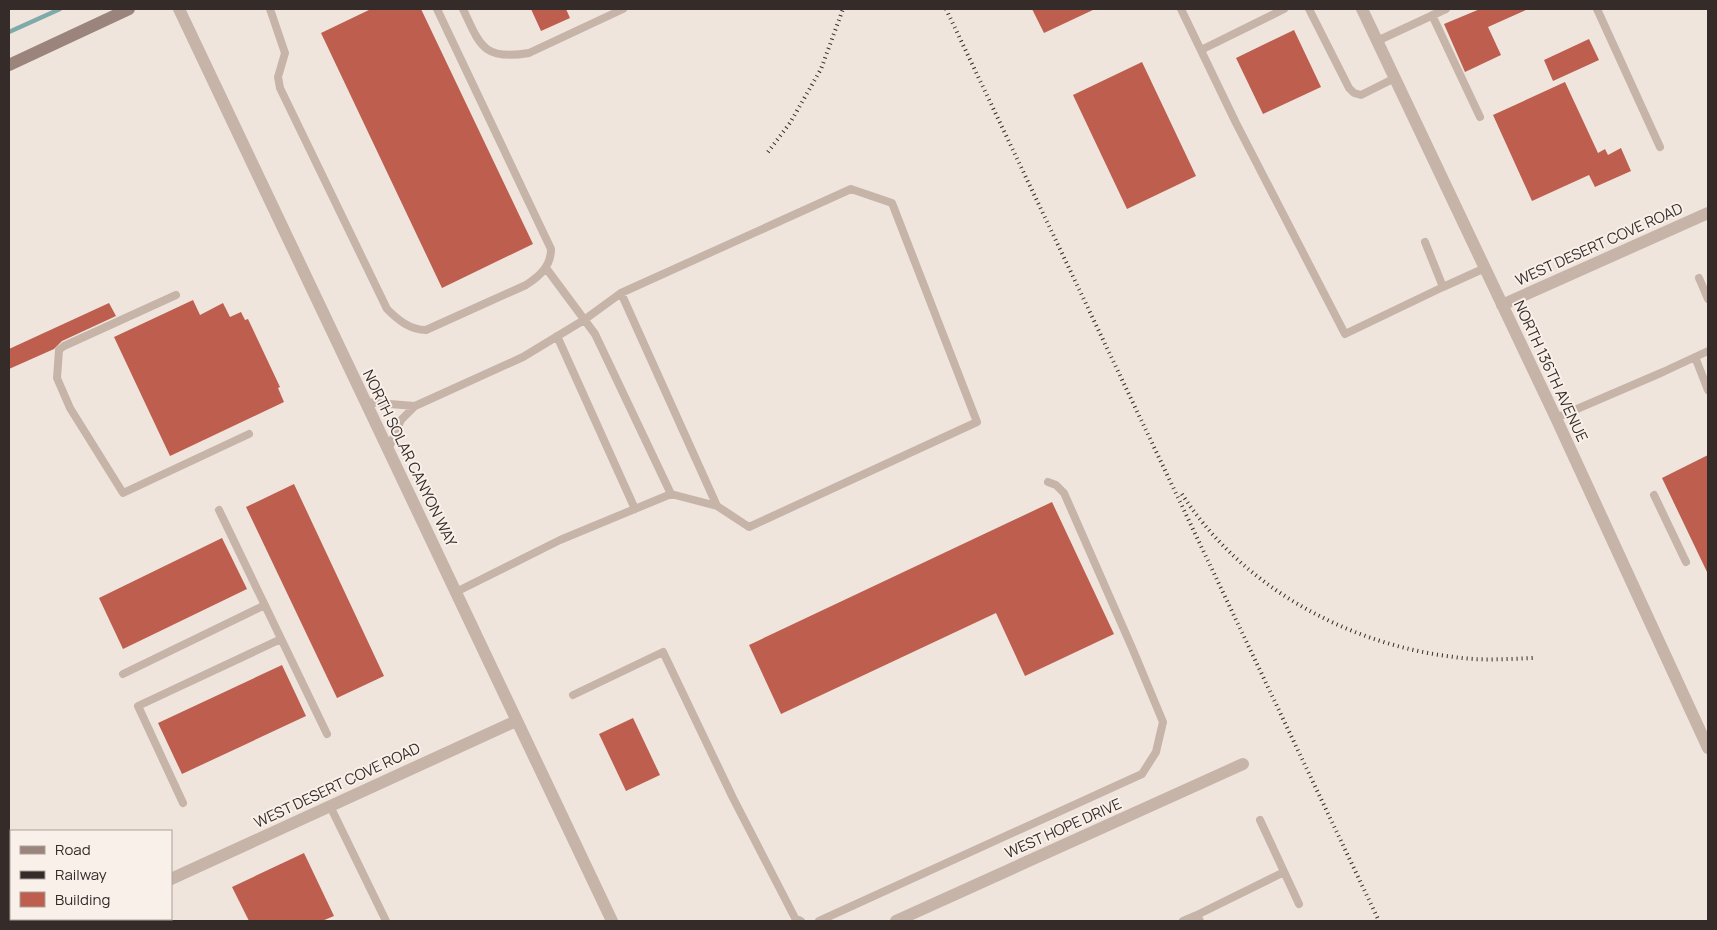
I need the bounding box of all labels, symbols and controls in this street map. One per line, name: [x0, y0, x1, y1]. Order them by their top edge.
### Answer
street label: WEST DESERT COVE ROAD: [1512, 198, 1686, 290]
street label: NORTH 136TH AVENUE: [1509, 297, 1593, 445]
street label: NORTH SOLAR CANYON WAY: [358, 366, 462, 551]
street label: WEST DESERT COVE ROAD: [250, 737, 424, 833]
street label: WEST HOPE DRIVE: [1001, 793, 1125, 863]
legend: [10, 830, 172, 920]
text: Road: [55, 839, 91, 860]
text: Railway: [55, 864, 107, 885]
text: Building: [55, 889, 110, 910]

